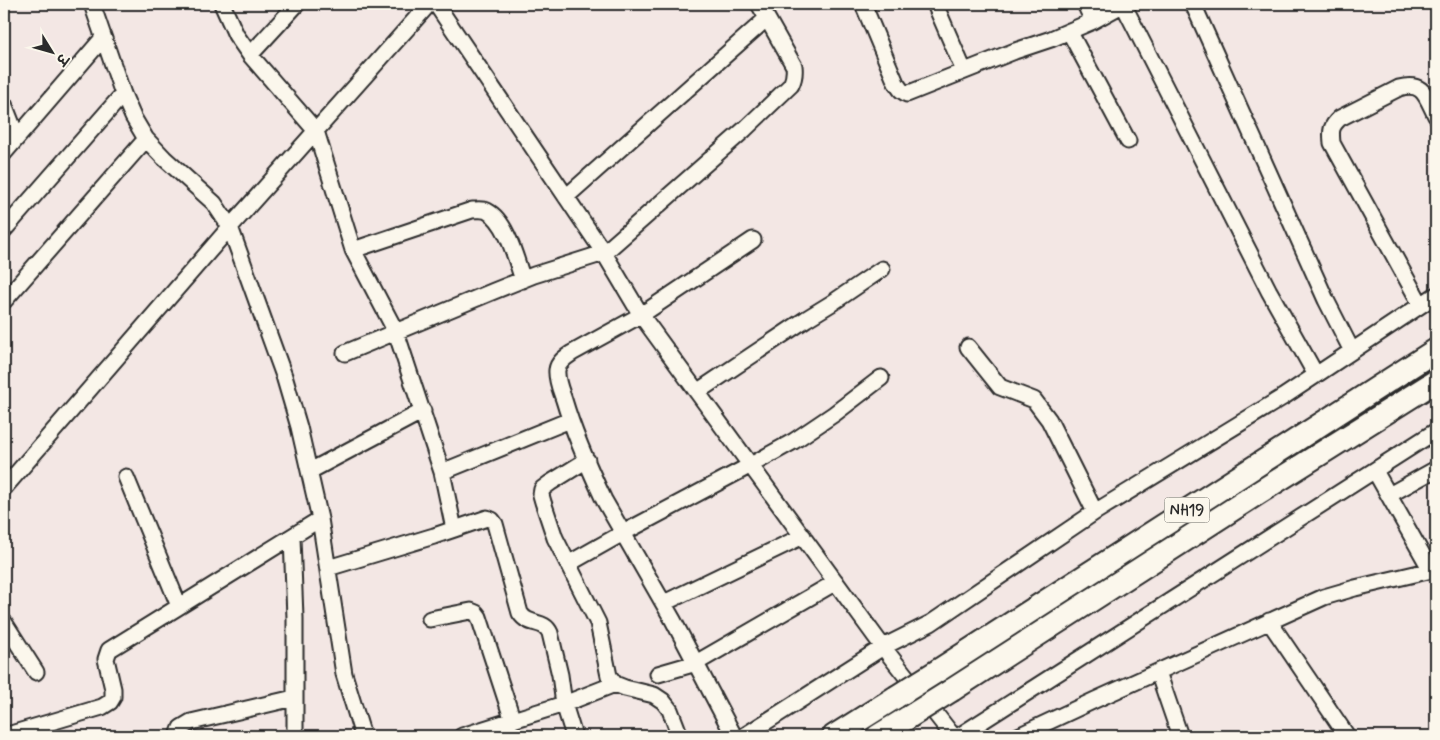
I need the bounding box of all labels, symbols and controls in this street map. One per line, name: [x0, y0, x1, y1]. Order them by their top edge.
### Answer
north arrow: [28, 28, 78, 78]
text: उ: [51, 48, 73, 70]
road number: NH19: [1164, 498, 1210, 522]

